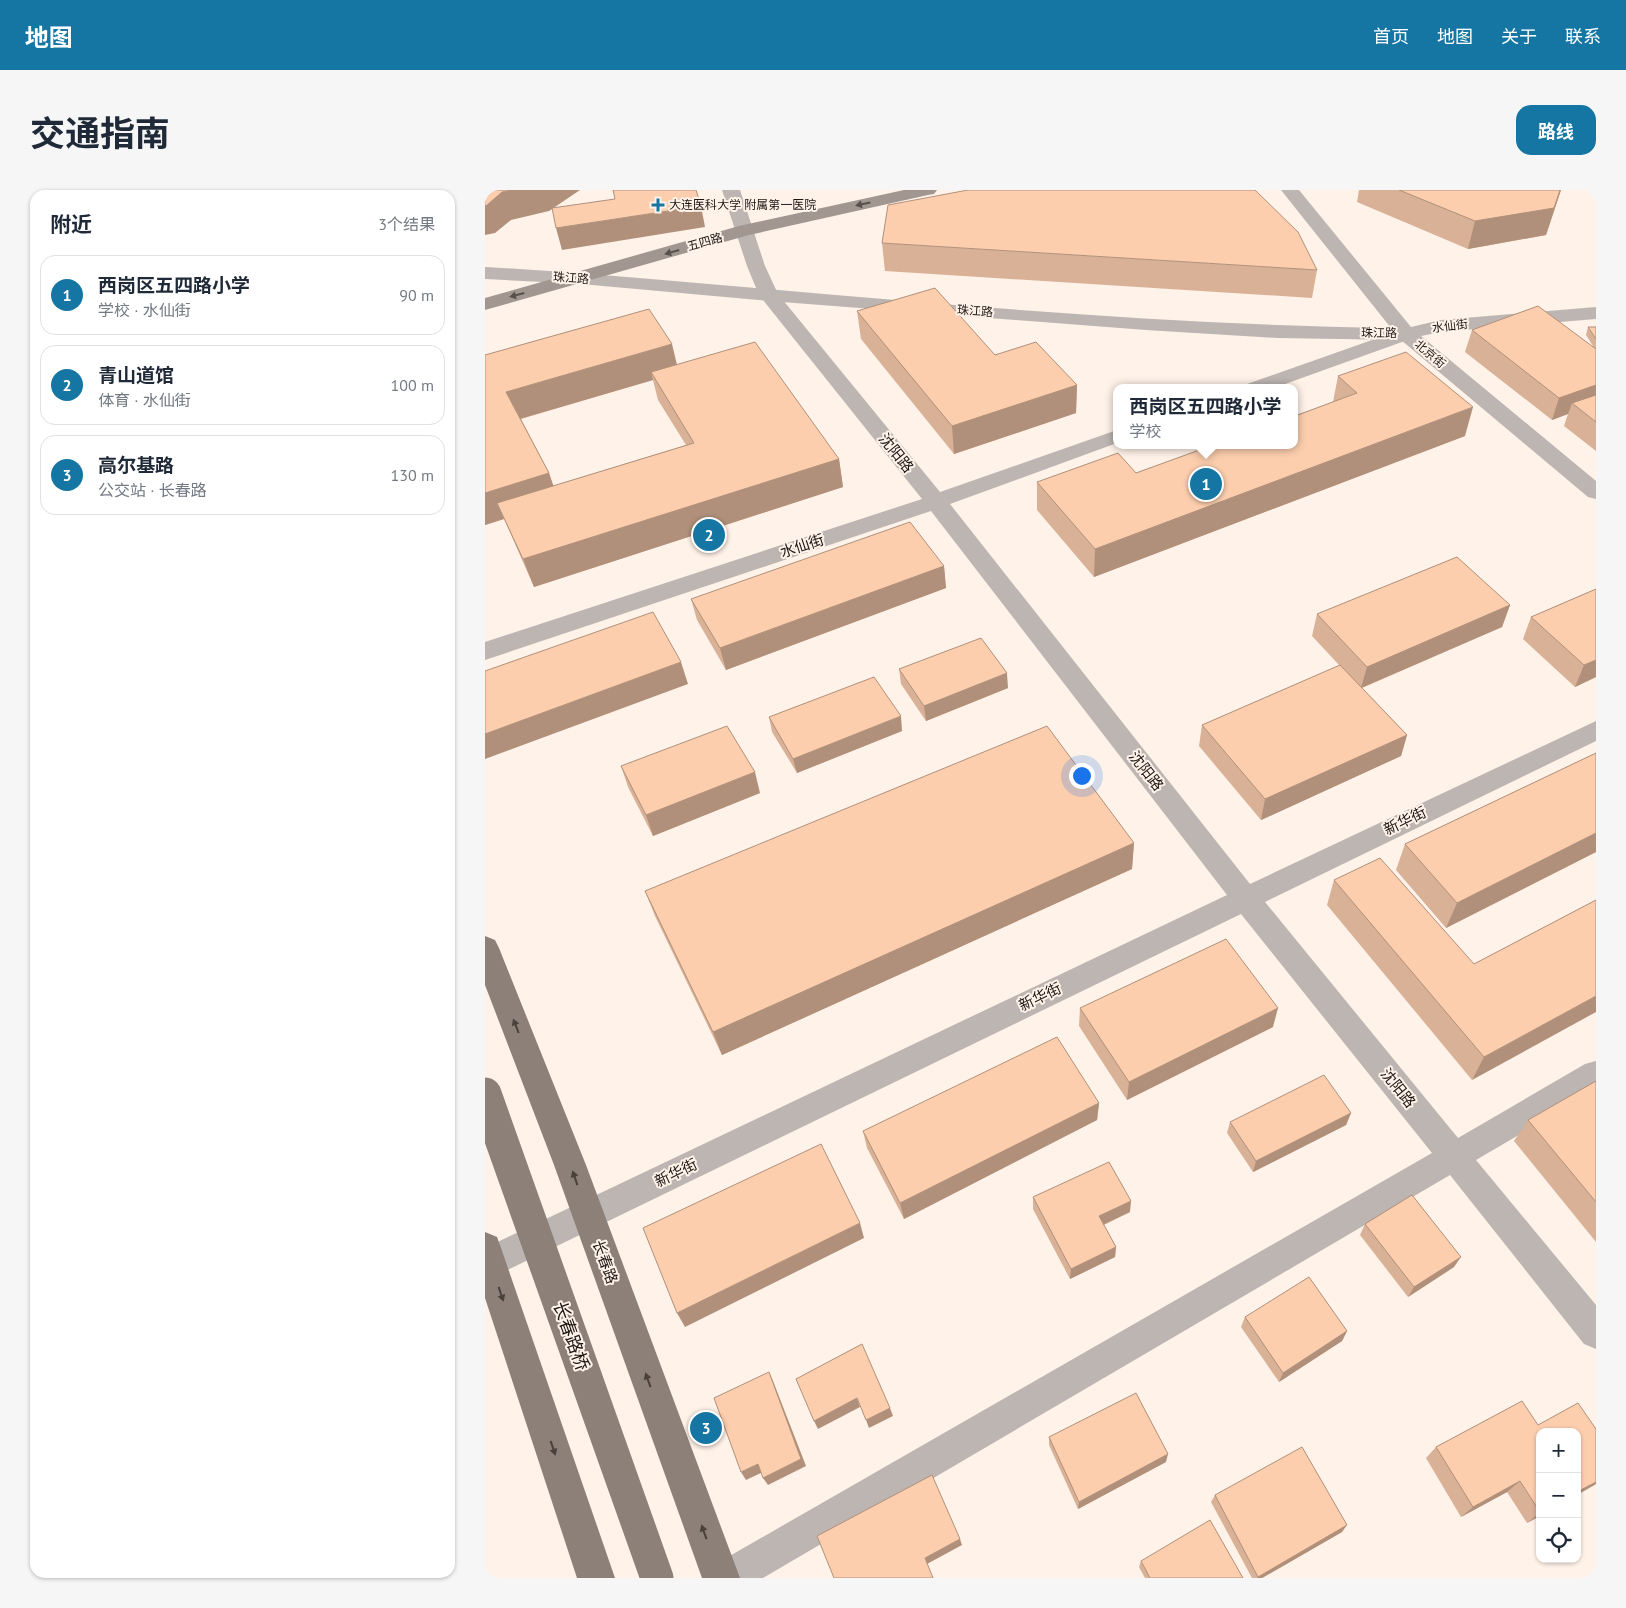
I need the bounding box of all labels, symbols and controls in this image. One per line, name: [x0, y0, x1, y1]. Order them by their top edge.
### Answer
text: 地图: [25, 22, 73, 53]
text: 首页: [1373, 25, 1409, 48]
text: 地图: [1437, 25, 1473, 48]
text: 关于: [1501, 25, 1537, 48]
text: 联系: [1565, 25, 1601, 48]
button: 路线: [1516, 105, 1596, 155]
text: 交通指南: [30, 110, 170, 156]
place label: 大连医科大学 附属第一医院: [669, 197, 816, 212]
marker: 大连医科大学 附属第一医院: [651, 198, 665, 212]
one-way arrow: [856, 200, 871, 208]
text: 附近: [50, 211, 92, 238]
text: 3个结果: [378, 214, 435, 234]
street label: 五四路: [685, 229, 724, 254]
one-way arrow: [664, 248, 679, 256]
street label: 珠江路: [553, 269, 590, 286]
text: 西岗区五四路小学: [98, 273, 250, 297]
text: 1: [62, 285, 72, 305]
text: 90 m: [399, 285, 434, 305]
one-way arrow: [509, 292, 524, 300]
text: 学校 · 水仙街: [98, 300, 191, 320]
street label: 珠江路: [957, 302, 994, 319]
street label: 水仙街: [1431, 316, 1469, 335]
street label: 珠江路: [1361, 325, 1397, 340]
street label: 北京街: [1412, 336, 1449, 371]
text: 青山道馆: [98, 363, 174, 387]
text: 2: [62, 375, 72, 395]
text: 100 m: [391, 375, 434, 395]
popup: [1113, 384, 1298, 449]
text: 体育 · 水仙街: [98, 390, 191, 410]
text: 西岗区五四路小学: [1129, 394, 1282, 418]
text: 学校: [1129, 421, 1162, 441]
street label: 沈阳路: [875, 429, 918, 476]
text: 高尔基路: [98, 453, 174, 477]
text: 3: [62, 465, 72, 485]
text: 130 m: [391, 465, 434, 485]
pin: 1: [1190, 465, 1222, 503]
text: 公交站 · 长春路: [98, 480, 207, 500]
pin: 2: [693, 516, 725, 554]
street label: 水仙街: [778, 530, 826, 562]
street label: 沈阳路: [1125, 747, 1168, 794]
your location: [1069, 763, 1095, 789]
street label: 新华街: [1380, 802, 1429, 839]
street label: 新华街: [1015, 978, 1064, 1015]
one-way arrow: [511, 1019, 519, 1033]
street label: 沈阳路: [1377, 1064, 1420, 1111]
street label: 新华街: [651, 1154, 700, 1191]
one-way arrow: [570, 1170, 578, 1185]
street label: 长春路: [589, 1237, 622, 1286]
one-way arrow: [498, 1287, 505, 1302]
street label: 长春路桥: [548, 1298, 595, 1374]
one-way arrow: [644, 1372, 652, 1387]
pin: 3: [690, 1409, 722, 1447]
map controls: [1536, 1428, 1581, 1563]
button: +: [1536, 1428, 1581, 1473]
one-way arrow: [549, 1441, 557, 1456]
button: −: [1536, 1473, 1581, 1518]
button: locate: [1536, 1518, 1581, 1563]
one-way arrow: [700, 1524, 708, 1539]

